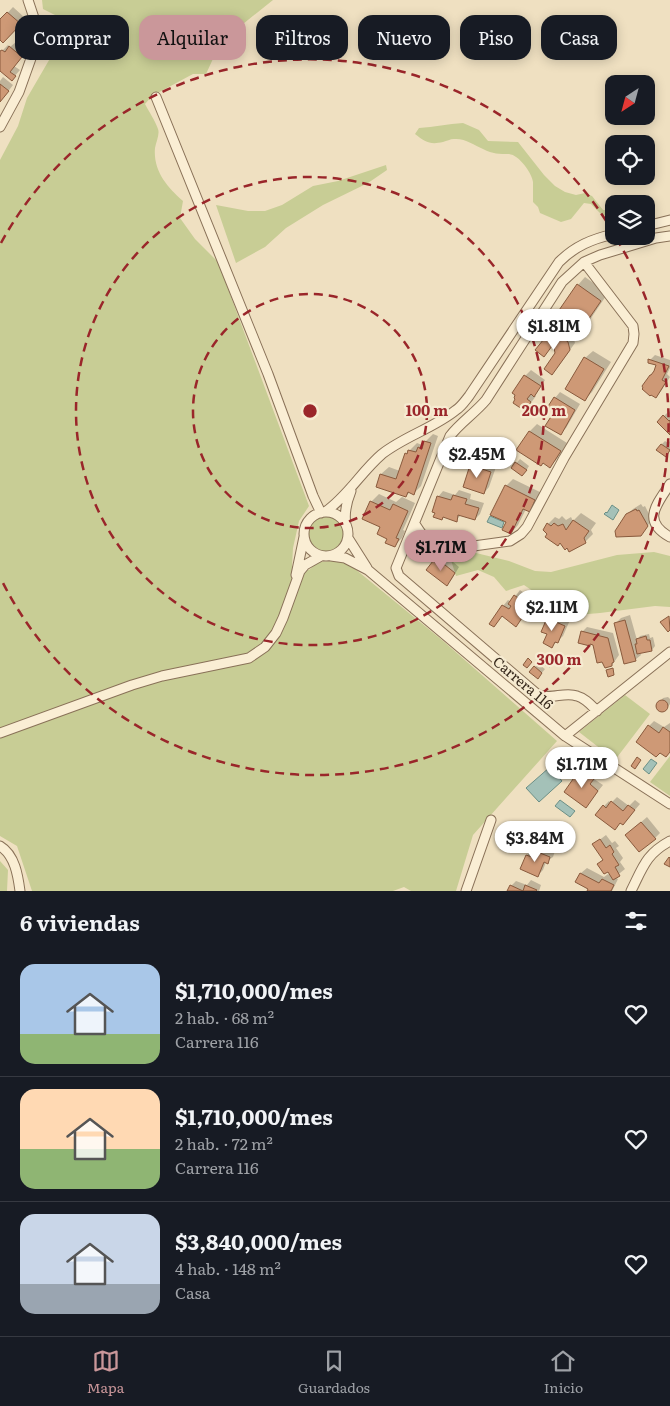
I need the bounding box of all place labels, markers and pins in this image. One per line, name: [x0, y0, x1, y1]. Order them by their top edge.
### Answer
pin: $1.81M: [513, 308, 595, 351]
centre of rings: [301, 402, 319, 420]
pin: $2.45M: [436, 436, 518, 479]
pin: $1.71M: [400, 530, 482, 572]
pin: $2.11M: [511, 590, 593, 632]
pin: $1.71M: [541, 746, 623, 789]
pin: $3.84M: [494, 820, 576, 863]

